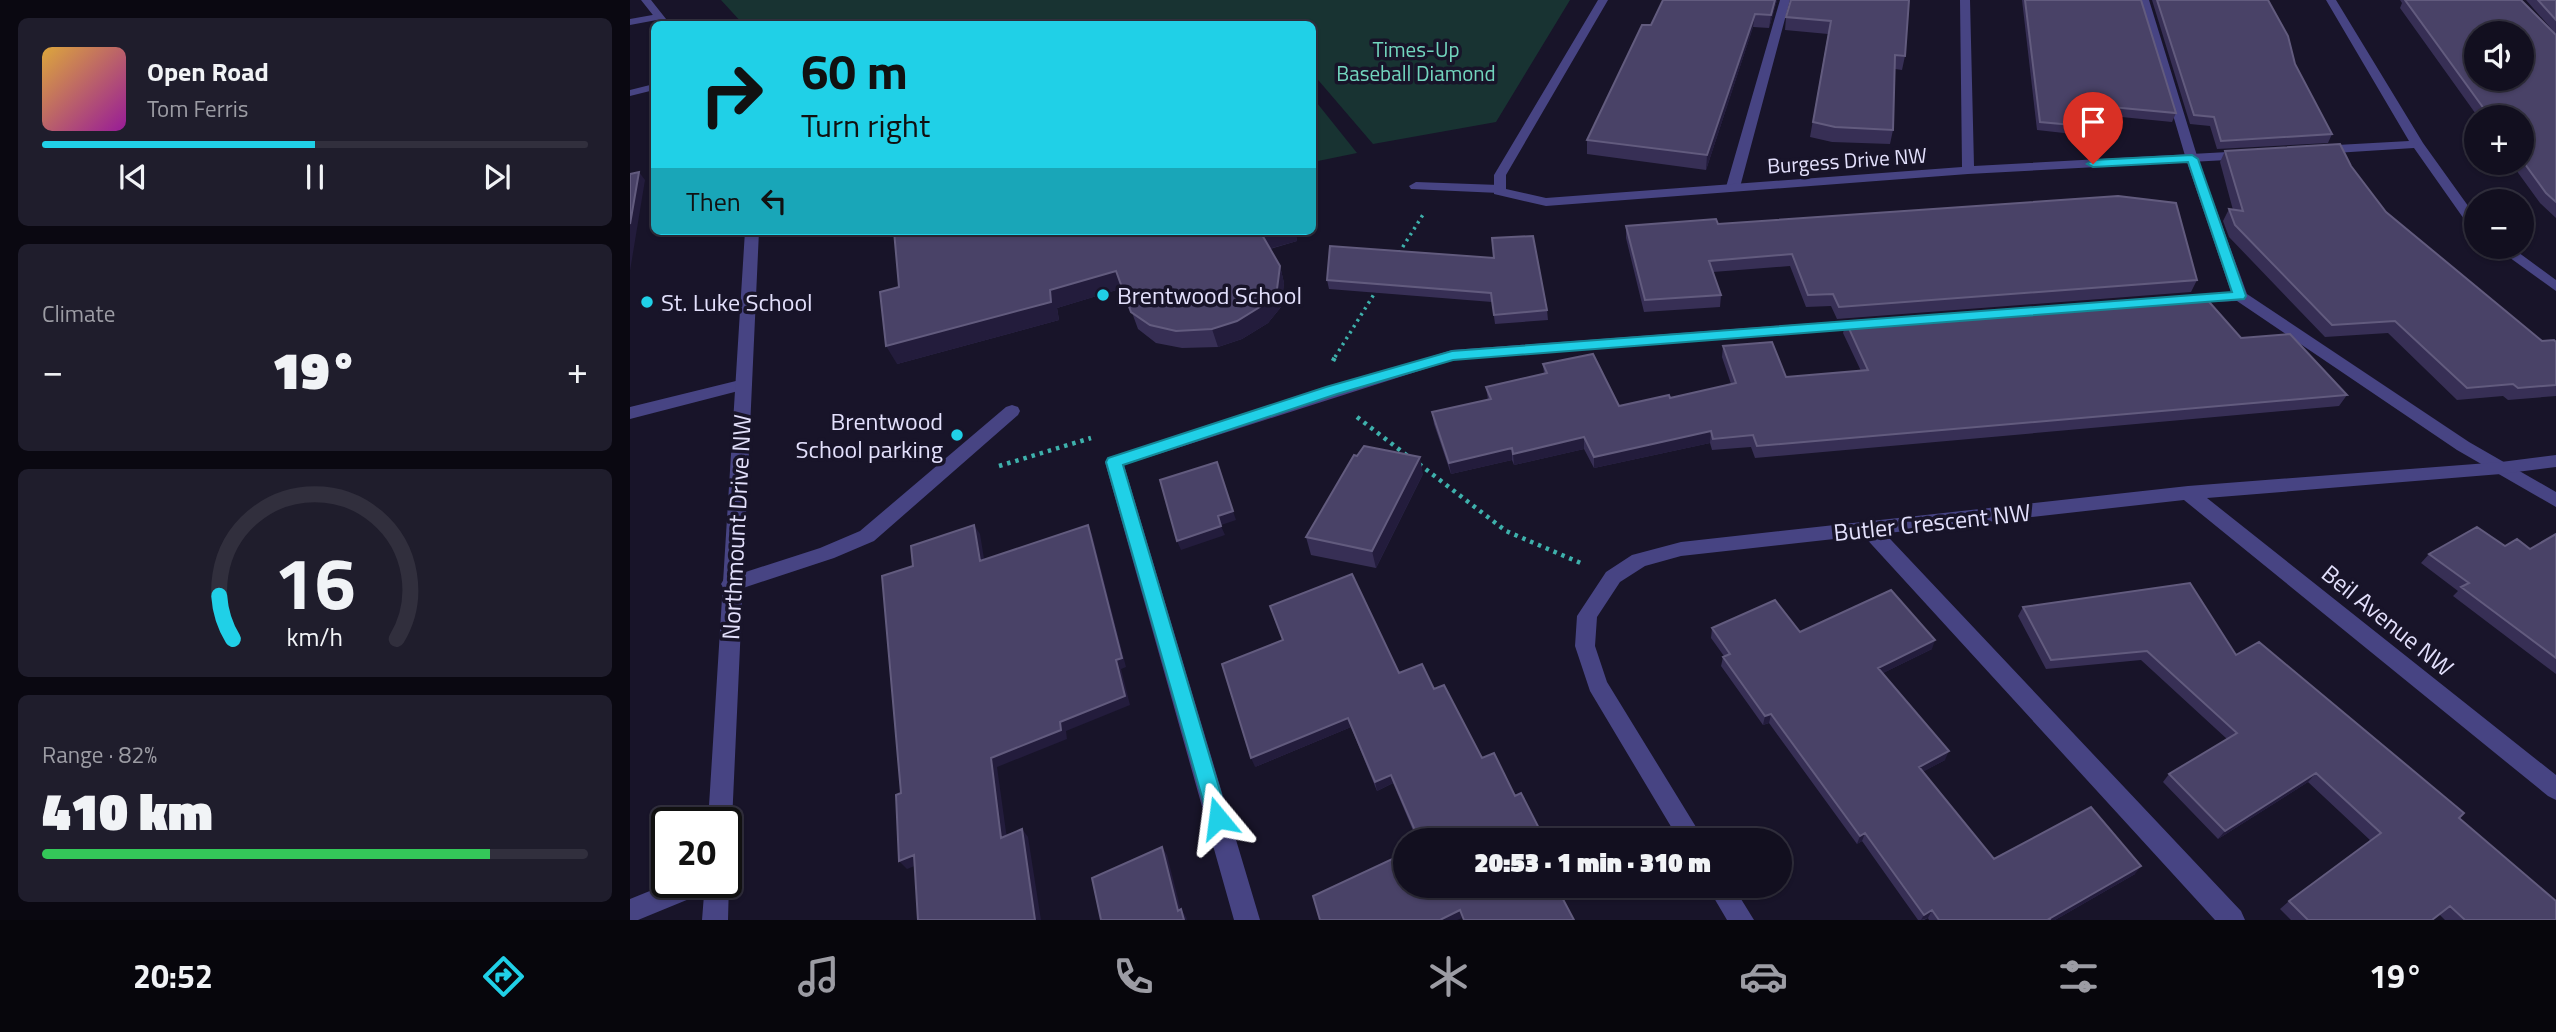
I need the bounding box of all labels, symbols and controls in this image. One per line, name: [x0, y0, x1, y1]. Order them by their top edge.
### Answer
map controls: [2464, 21, 2534, 259]
button: sound: [2464, 21, 2534, 91]
text: 60 m: [801, 33, 908, 108]
park label: Times-Up Baseball Diamond: [1336, 33, 1496, 89]
icon: right: [686, 49, 777, 140]
text: Open Road: [147, 52, 269, 91]
text: Tom Ferris: [147, 91, 248, 126]
pin: [2063, 92, 2123, 164]
text: Turn right: [801, 101, 930, 149]
icon: arrive: [2074, 103, 2112, 141]
button: +: [2464, 105, 2534, 175]
street label: Burgess Drive NW: [1766, 138, 1928, 182]
icon: previous: [114, 158, 152, 196]
icon: pause: [296, 158, 334, 196]
icon: next: [478, 158, 516, 196]
text: Then: [686, 182, 741, 221]
icon: left: [755, 182, 793, 220]
button: −: [2464, 189, 2534, 259]
place label: Brentwood School: [1117, 277, 1302, 313]
place label: St. Luke School: [661, 284, 813, 320]
marker: Brentwood School: [1095, 287, 1111, 303]
marker: St. Luke School: [639, 294, 655, 310]
text: Climate: [42, 296, 115, 331]
text: 19°: [272, 330, 358, 409]
text: −: [42, 341, 63, 399]
text: +: [567, 341, 588, 399]
place label: Brentwood School parking: [796, 403, 943, 467]
street label: Northmount Drive NW: [712, 413, 760, 641]
marker: Brentwood School parking: [949, 427, 965, 443]
street label: Butler Crescent NW: [1832, 494, 2032, 550]
text: 16: [274, 527, 356, 637]
street label: Beil Avenue NW: [2314, 555, 2462, 685]
text: km/h: [287, 618, 343, 656]
text: Range · 82%: [42, 737, 157, 772]
text: 410 km: [42, 771, 213, 850]
position arrow: [1181, 781, 1255, 855]
speed limit sign: 20: [651, 807, 742, 898]
text: 20:53 · 1 min · 310 m: [1474, 843, 1711, 882]
text: 20:52: [133, 952, 213, 1000]
icon: directions: [479, 952, 528, 1001]
icon: music: [794, 952, 843, 1001]
icon: phone: [1109, 952, 1158, 1001]
icon: climate: [1424, 952, 1473, 1001]
icon: car: [1739, 952, 1788, 1001]
icon: filters: [2054, 952, 2103, 1001]
text: 19°: [2369, 952, 2423, 1000]

